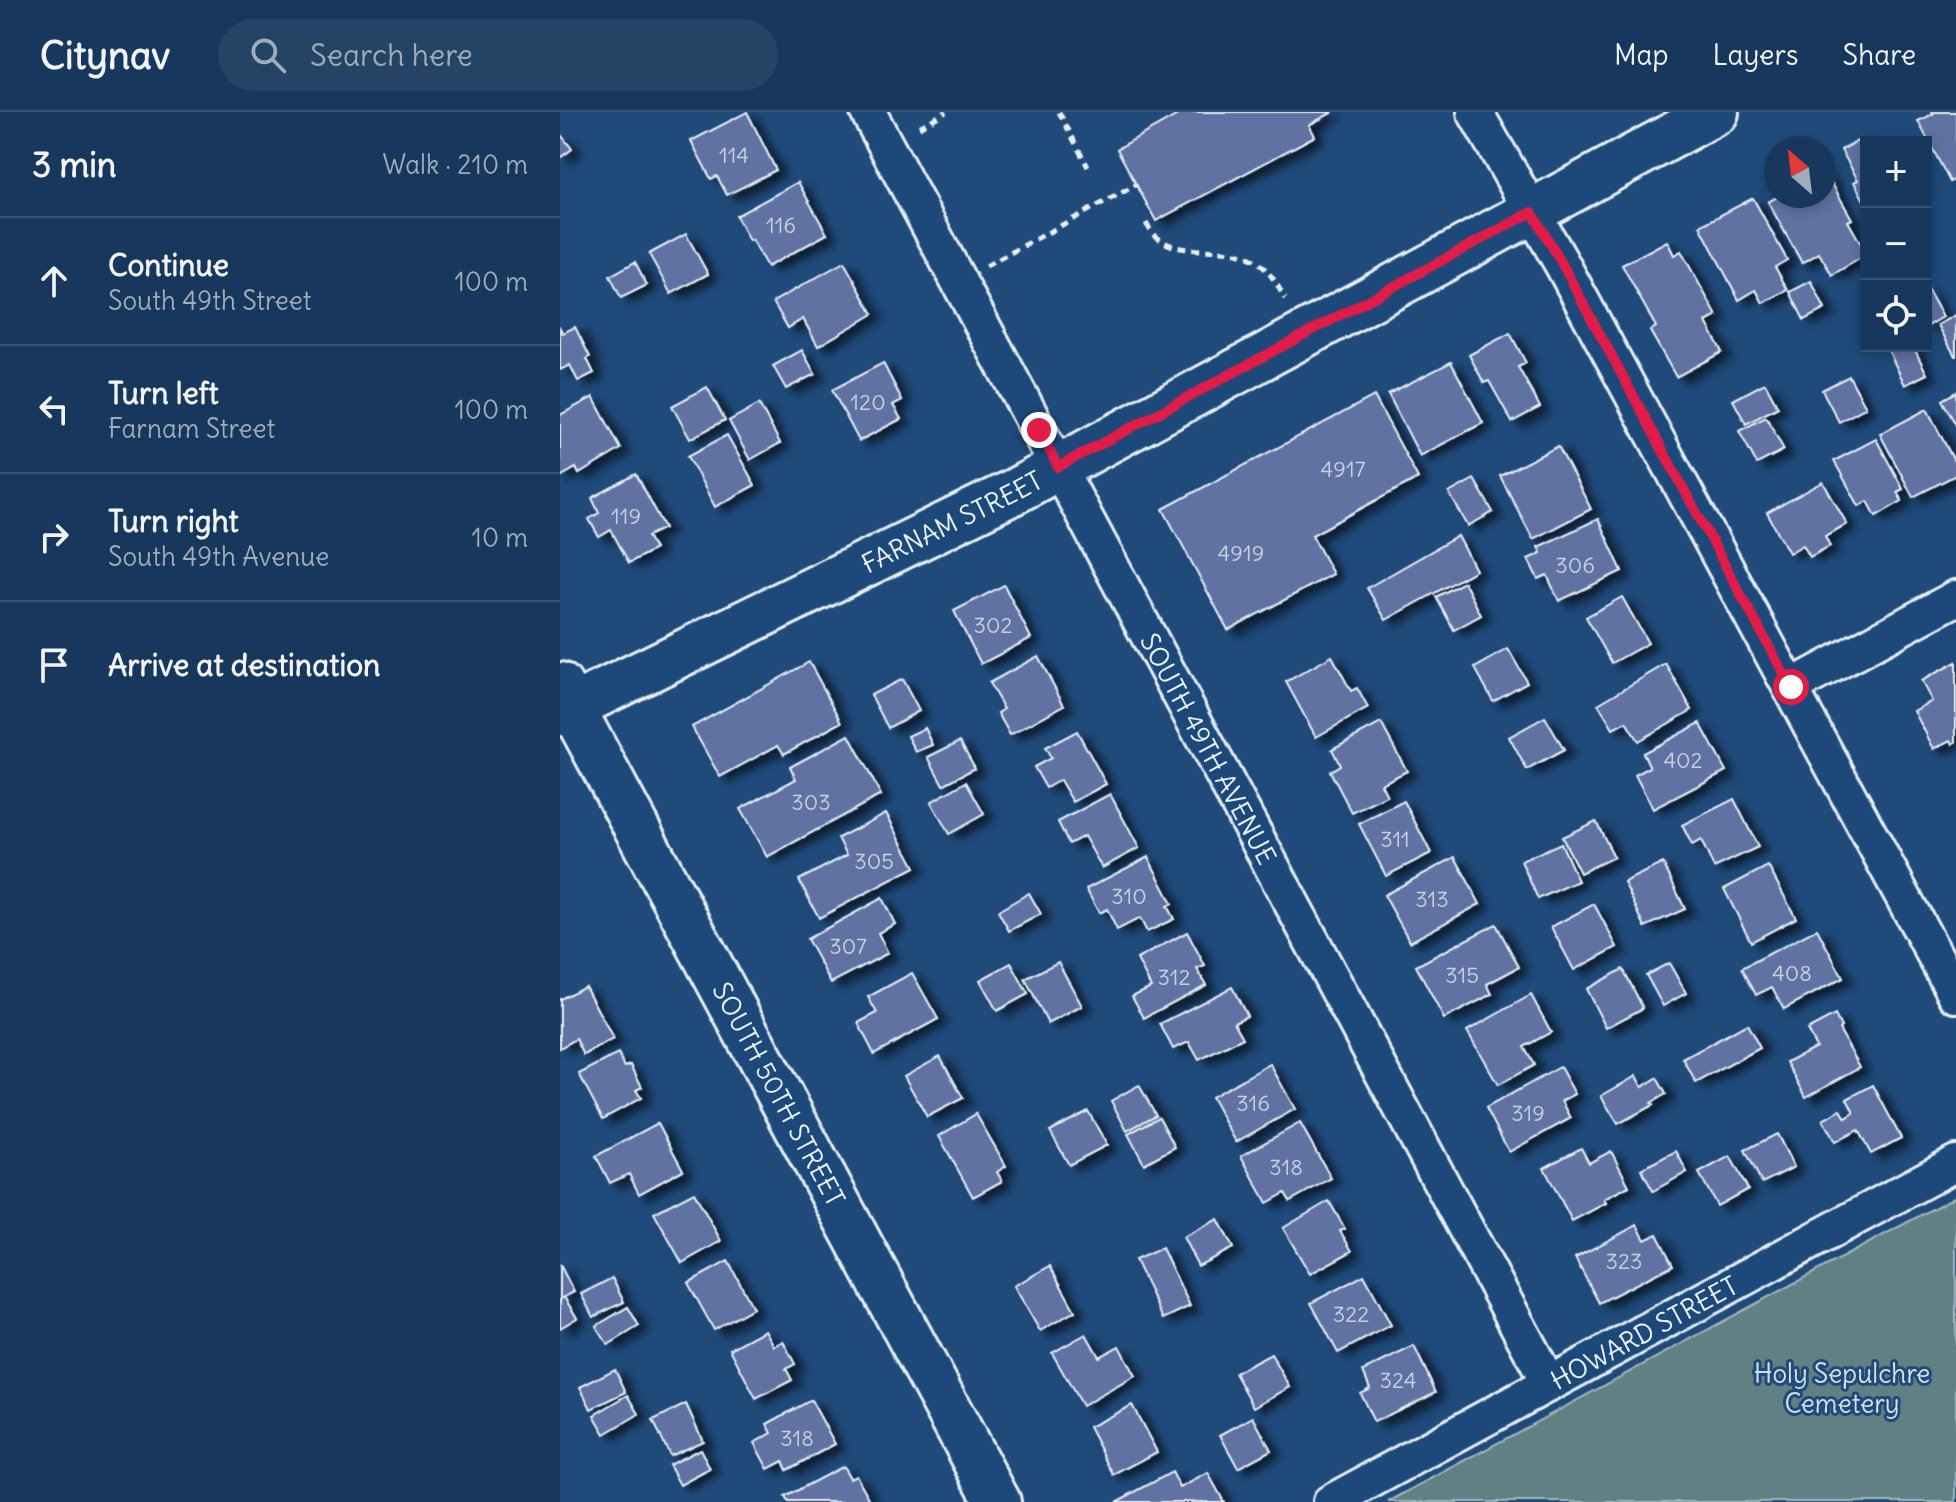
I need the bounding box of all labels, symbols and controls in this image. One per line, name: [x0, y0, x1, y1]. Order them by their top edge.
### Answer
search box: [218, 19, 778, 91]
text: Citynav: [40, 32, 170, 79]
icon: search: [246, 33, 290, 77]
text: Search here: [310, 36, 473, 74]
text: Map: [1614, 37, 1669, 73]
text: Layers: [1713, 37, 1799, 73]
text: Share: [1843, 37, 1916, 73]
north arrow: [1764, 136, 1836, 208]
map controls: [1860, 136, 1932, 352]
button: +: [1860, 136, 1932, 208]
house number: 114: [719, 141, 749, 169]
text: 3 min: [32, 143, 117, 186]
text: Walk · 210 m: [382, 148, 528, 181]
button: −: [1860, 208, 1932, 280]
house number: 116: [766, 211, 796, 239]
text: Continue: [108, 246, 229, 284]
icon: ahead: [32, 259, 76, 303]
text: 100 m: [454, 265, 528, 298]
button: locate: [1860, 280, 1932, 352]
text: South 49th Street: [108, 284, 312, 317]
text: Turn left: [108, 374, 219, 412]
icon: left: [32, 387, 76, 431]
house number: 120: [850, 388, 886, 416]
text: 100 m: [454, 393, 528, 426]
text: Farnam Street: [108, 412, 275, 445]
route end: [1021, 412, 1057, 448]
house number: 4917: [1321, 455, 1366, 483]
street label: FARNAM STREET: [856, 463, 1048, 580]
text: Turn right: [108, 502, 239, 540]
house number: 119: [611, 502, 641, 530]
icon: right: [32, 515, 76, 559]
text: 10 m: [472, 521, 528, 554]
house number: 4919: [1218, 539, 1264, 567]
text: South 49th Avenue: [108, 540, 329, 573]
house number: 306: [1555, 551, 1595, 579]
house number: 302: [973, 611, 1013, 639]
street label: SOUTH 49TH AVENUE: [1134, 627, 1284, 870]
icon: arrive: [32, 643, 76, 687]
text: Arrive at destination: [108, 646, 380, 684]
route start: [1773, 669, 1809, 705]
house number: 402: [1663, 746, 1703, 774]
house number: 303: [791, 788, 831, 816]
house number: 311: [1380, 825, 1410, 853]
house number: 305: [854, 847, 894, 875]
house number: 310: [1111, 882, 1147, 910]
house number: 313: [1415, 885, 1449, 913]
house number: 307: [829, 932, 867, 960]
house number: 408: [1772, 959, 1812, 987]
house number: 315: [1445, 961, 1479, 989]
house number: 312: [1157, 963, 1191, 991]
street label: SOUTH 50TH STREET: [706, 976, 853, 1212]
house number: 316: [1236, 1089, 1270, 1117]
house number: 319: [1511, 1099, 1545, 1127]
house number: 318: [1269, 1153, 1303, 1181]
house number: 323: [1605, 1247, 1643, 1275]
street label: HOWARD STREET: [1545, 1268, 1743, 1396]
house number: 322: [1333, 1300, 1369, 1328]
park label: Holy Sepulchre Cemetery: [1754, 1357, 1930, 1420]
house number: 324: [1380, 1366, 1416, 1394]
house number: 318: [780, 1424, 814, 1452]

